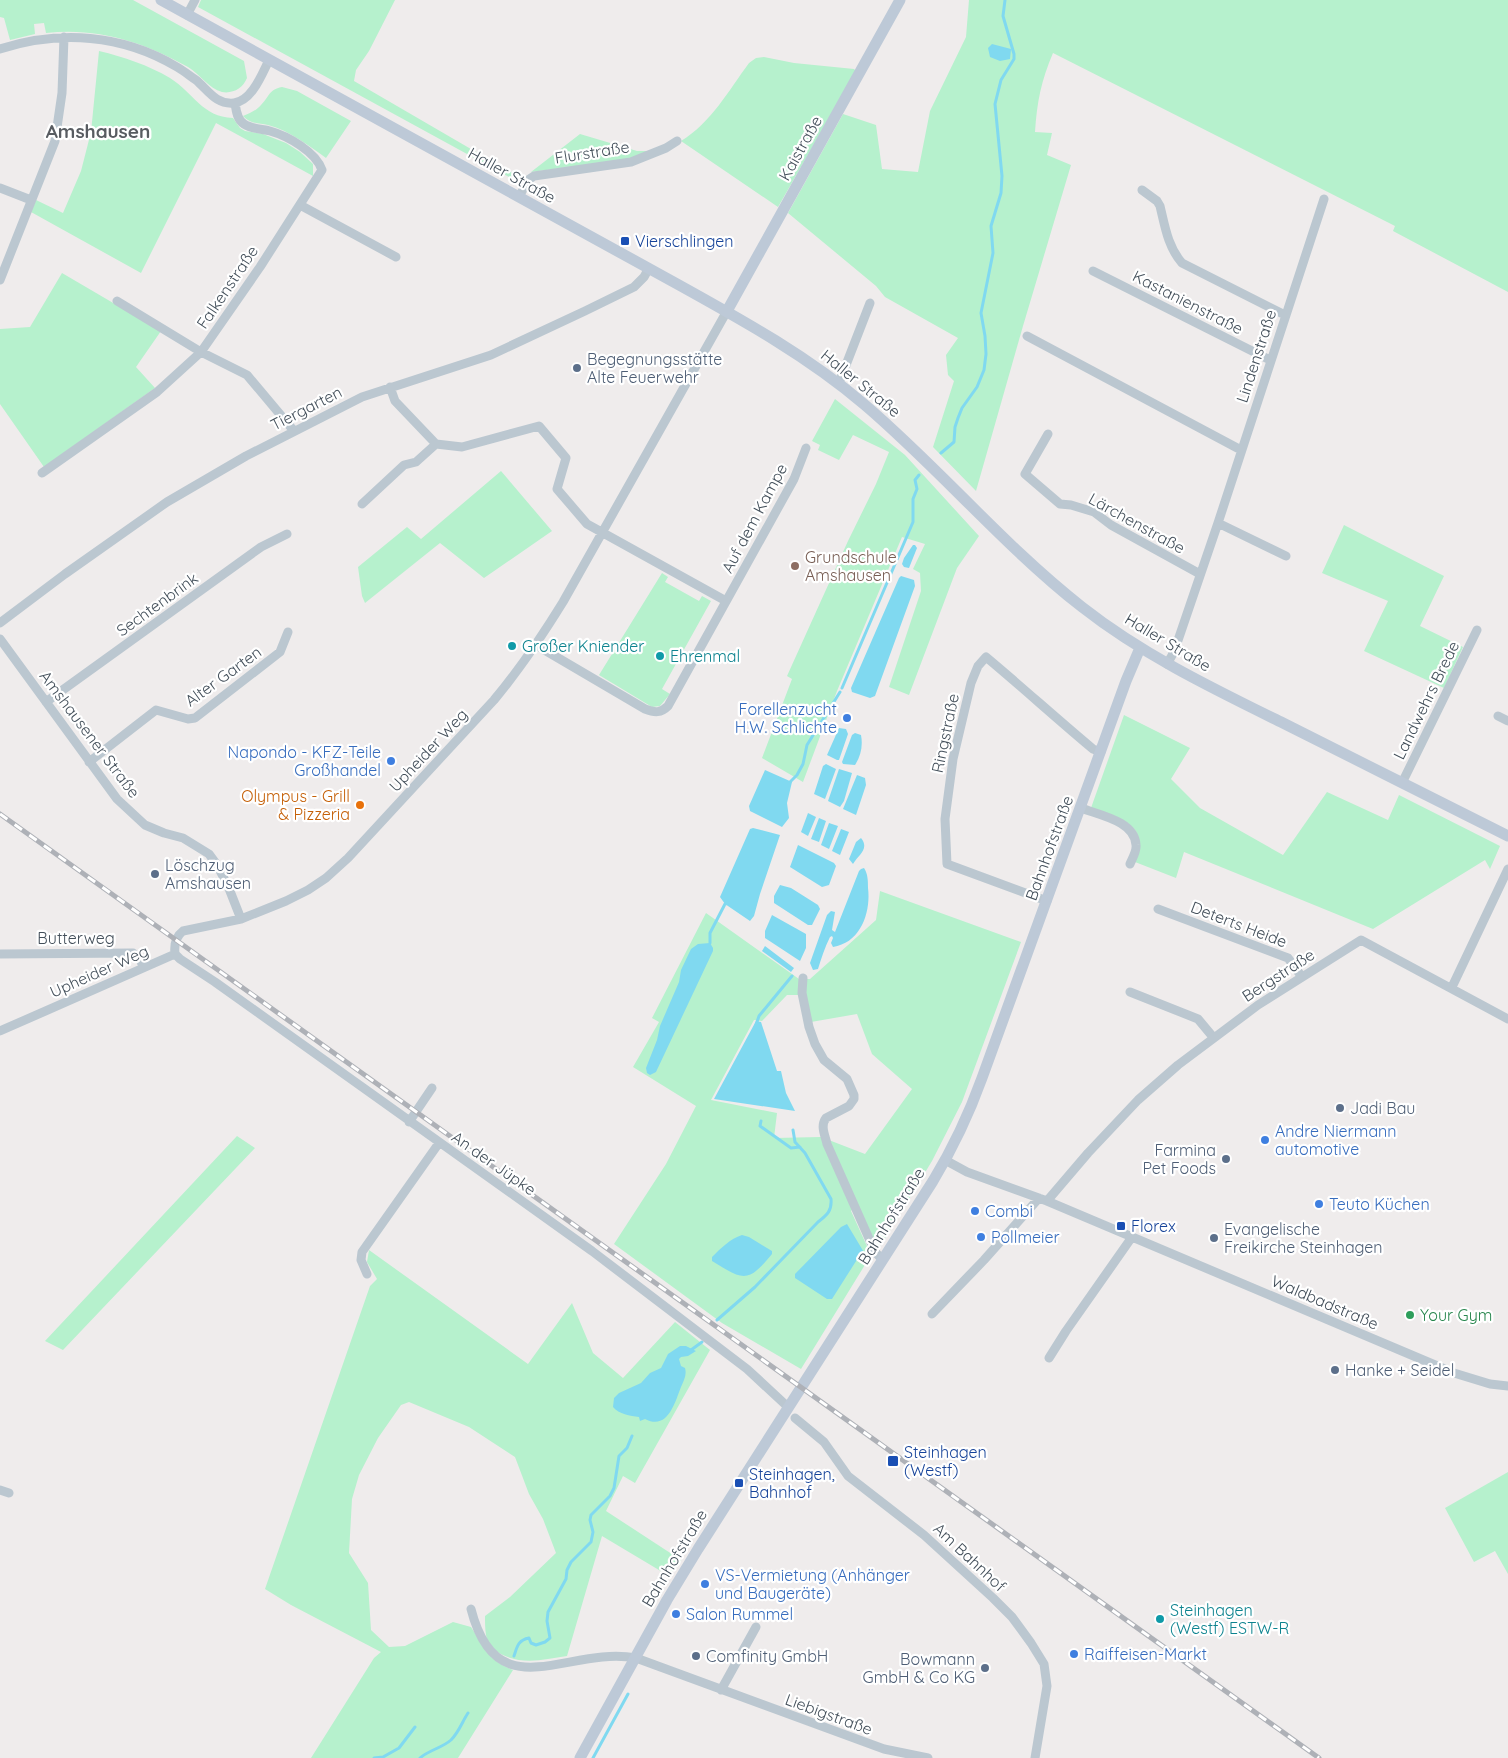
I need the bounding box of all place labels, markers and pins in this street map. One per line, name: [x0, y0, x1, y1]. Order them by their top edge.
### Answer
place label: Vierschlingen: [635, 231, 733, 251]
marker: Vierschlingen: [619, 235, 631, 247]
place label: Begegnungsstätte Alte Feuerwehr: [587, 349, 722, 387]
marker: Begegnungsstätte Alte Feuerwehr: [571, 362, 583, 374]
place label: Grundschule Amshausen: [805, 547, 897, 585]
marker: Grundschule Amshausen: [789, 560, 801, 572]
place label: Großer Kniender: [522, 636, 644, 656]
marker: Großer Kniender: [506, 640, 518, 652]
place label: Ehrenmal: [670, 646, 740, 666]
marker: Ehrenmal: [654, 650, 666, 662]
place label: Forellenzucht H.W. Schlichte: [735, 699, 837, 737]
marker: Forellenzucht H.W. Schlichte: [841, 712, 853, 724]
place label: Napondo - KFZ-Teile Großhandel: [228, 742, 381, 780]
marker: Napondo - KFZ-Teile Großhandel: [385, 755, 397, 767]
place label: Olympus - Grill & Pizzeria: [241, 786, 350, 824]
marker: Olympus - Grill & Pizzeria: [354, 799, 366, 811]
place label: Löschzug Amshausen: [165, 855, 251, 893]
marker: Löschzug Amshausen: [149, 868, 161, 880]
place label: Jadi Bau: [1350, 1098, 1415, 1118]
marker: Jadi Bau: [1334, 1102, 1346, 1114]
place label: Andre Niermann automotive: [1275, 1121, 1397, 1159]
marker: Andre Niermann automotive: [1259, 1134, 1271, 1146]
place label: Farmina Pet Foods: [1142, 1140, 1216, 1178]
marker: Farmina Pet Foods: [1220, 1153, 1232, 1165]
place label: Teuto Küchen: [1329, 1194, 1430, 1214]
marker: Teuto Küchen: [1313, 1198, 1325, 1210]
place label: Combi: [985, 1201, 1033, 1221]
marker: Combi: [969, 1205, 981, 1217]
place label: Florex: [1131, 1216, 1176, 1236]
place label: Evangelische Freikirche Steinhagen: [1224, 1219, 1383, 1257]
marker: Florex: [1115, 1220, 1127, 1232]
place label: Pollmeier: [991, 1227, 1060, 1247]
marker: Pollmeier: [975, 1231, 987, 1243]
marker: Evangelische Freikirche Steinhagen: [1208, 1232, 1220, 1244]
place label: Your Gym: [1420, 1305, 1492, 1325]
marker: Your Gym: [1404, 1309, 1416, 1321]
place label: Hanke + Seidel: [1345, 1360, 1454, 1380]
marker: Hanke + Seidel: [1329, 1364, 1341, 1376]
place label: Steinhagen (Westf): [904, 1442, 987, 1480]
marker: Steinhagen (Westf): [886, 1454, 900, 1468]
place label: Steinhagen, Bahnhof: [749, 1464, 835, 1502]
marker: Steinhagen, Bahnhof: [733, 1477, 745, 1489]
place label: VS-Vermietung (Anhänger und Baugeräte): [715, 1565, 910, 1603]
marker: VS-Vermietung (Anhänger und Baugeräte): [699, 1578, 711, 1590]
place label: Steinhagen (Westf) ESTW-R: [1170, 1600, 1289, 1638]
place label: Salon Rummel: [686, 1604, 793, 1624]
marker: Salon Rummel: [670, 1608, 682, 1620]
marker: Steinhagen (Westf) ESTW-R: [1154, 1613, 1166, 1625]
place label: Raiffeisen-Markt: [1084, 1644, 1207, 1664]
place label: Comfinity GmbH: [706, 1646, 828, 1666]
marker: Raiffeisen-Markt: [1068, 1648, 1080, 1660]
place label: Bowmann GmbH & Co KG: [863, 1649, 975, 1687]
marker: Comfinity GmbH: [690, 1650, 702, 1662]
marker: Bowmann GmbH & Co KG: [979, 1662, 991, 1674]

